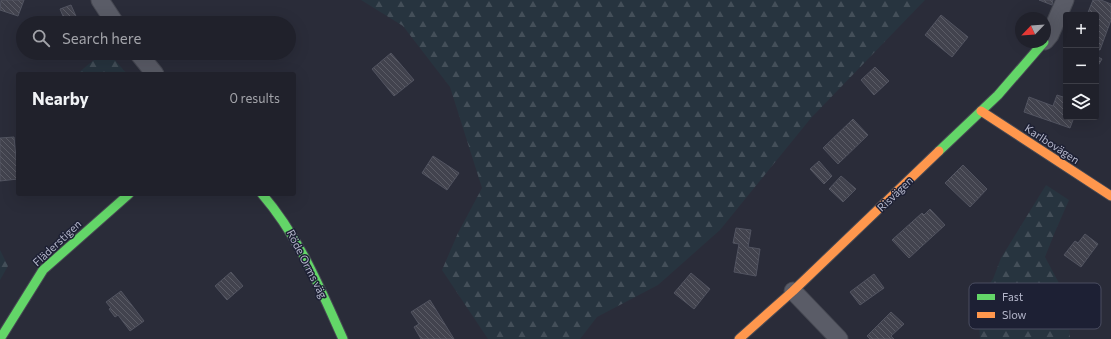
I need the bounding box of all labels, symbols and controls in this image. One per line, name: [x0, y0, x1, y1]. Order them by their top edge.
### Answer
north arrow: [1015, 12, 1051, 48]
map controls: [1063, 12, 1099, 120]
button: +: [1063, 12, 1099, 48]
search box: [16, 16, 296, 60]
icon: search: [30, 27, 52, 49]
text: Search here: [62, 29, 141, 47]
button: −: [1063, 48, 1099, 84]
button: layers: [1063, 84, 1099, 120]
text: Nearby: [32, 88, 89, 109]
text: 0 results: [229, 90, 280, 106]
street label: Karlbovägen: [1023, 121, 1082, 166]
street label: Risvägen: [874, 174, 915, 214]
street label: Fläderstigen: [30, 217, 84, 268]
street label: Röde Orms väg: [285, 227, 330, 300]
legend: [969, 283, 1101, 329]
text: Fast: [1002, 290, 1024, 303]
text: Slow: [1002, 308, 1027, 321]

